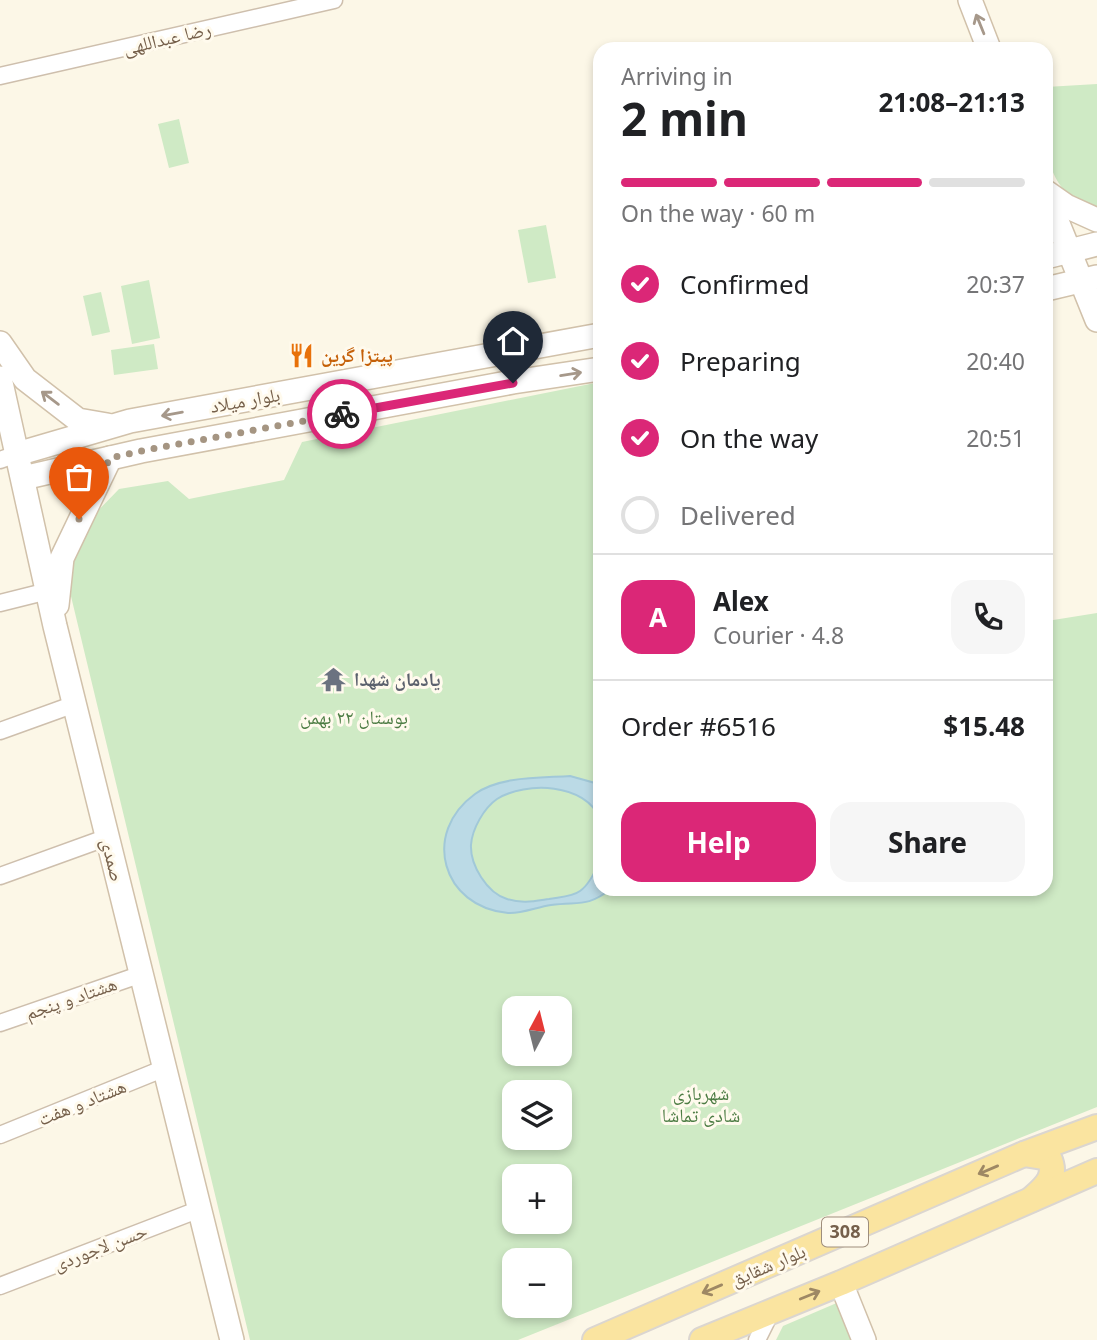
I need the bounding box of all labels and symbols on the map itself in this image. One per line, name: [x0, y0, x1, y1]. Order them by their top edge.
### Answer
one-way arrow: [972, 14, 985, 36]
street label: رضا عبداللهی: [120, 15, 214, 61]
pin: [483, 311, 543, 383]
restaurant icon: پیتزا گرین: [287, 341, 315, 369]
place label: پیتزا گرین: [321, 342, 393, 368]
one-way arrow: [559, 367, 582, 380]
courier: [307, 379, 377, 449]
street label: بلوار میلاد: [208, 381, 282, 419]
one-way arrow: [41, 390, 59, 405]
one-way arrow: [161, 407, 184, 421]
pin: [49, 447, 109, 519]
temple icon: یادمان شهدا: [320, 665, 348, 693]
place label: یادمان شهدا: [354, 666, 441, 692]
park label: بوستان ۲۲ بهمن: [300, 704, 408, 730]
street label: صمدی: [95, 836, 131, 884]
street label: هشتاد و پنجم: [22, 970, 120, 1026]
north arrow: [502, 996, 572, 1066]
street label: هشتاد و هفت: [34, 1073, 130, 1131]
park label: شهربازی شادی تماشا: [662, 1080, 740, 1128]
one-way arrow: [978, 1164, 999, 1177]
street label: حسن لاجوردی: [49, 1217, 151, 1277]
road number: 308: [822, 1218, 868, 1246]
street label: بلوار شقایق: [727, 1238, 809, 1292]
one-way arrow: [701, 1284, 723, 1297]
one-way arrow: [799, 1288, 820, 1301]

